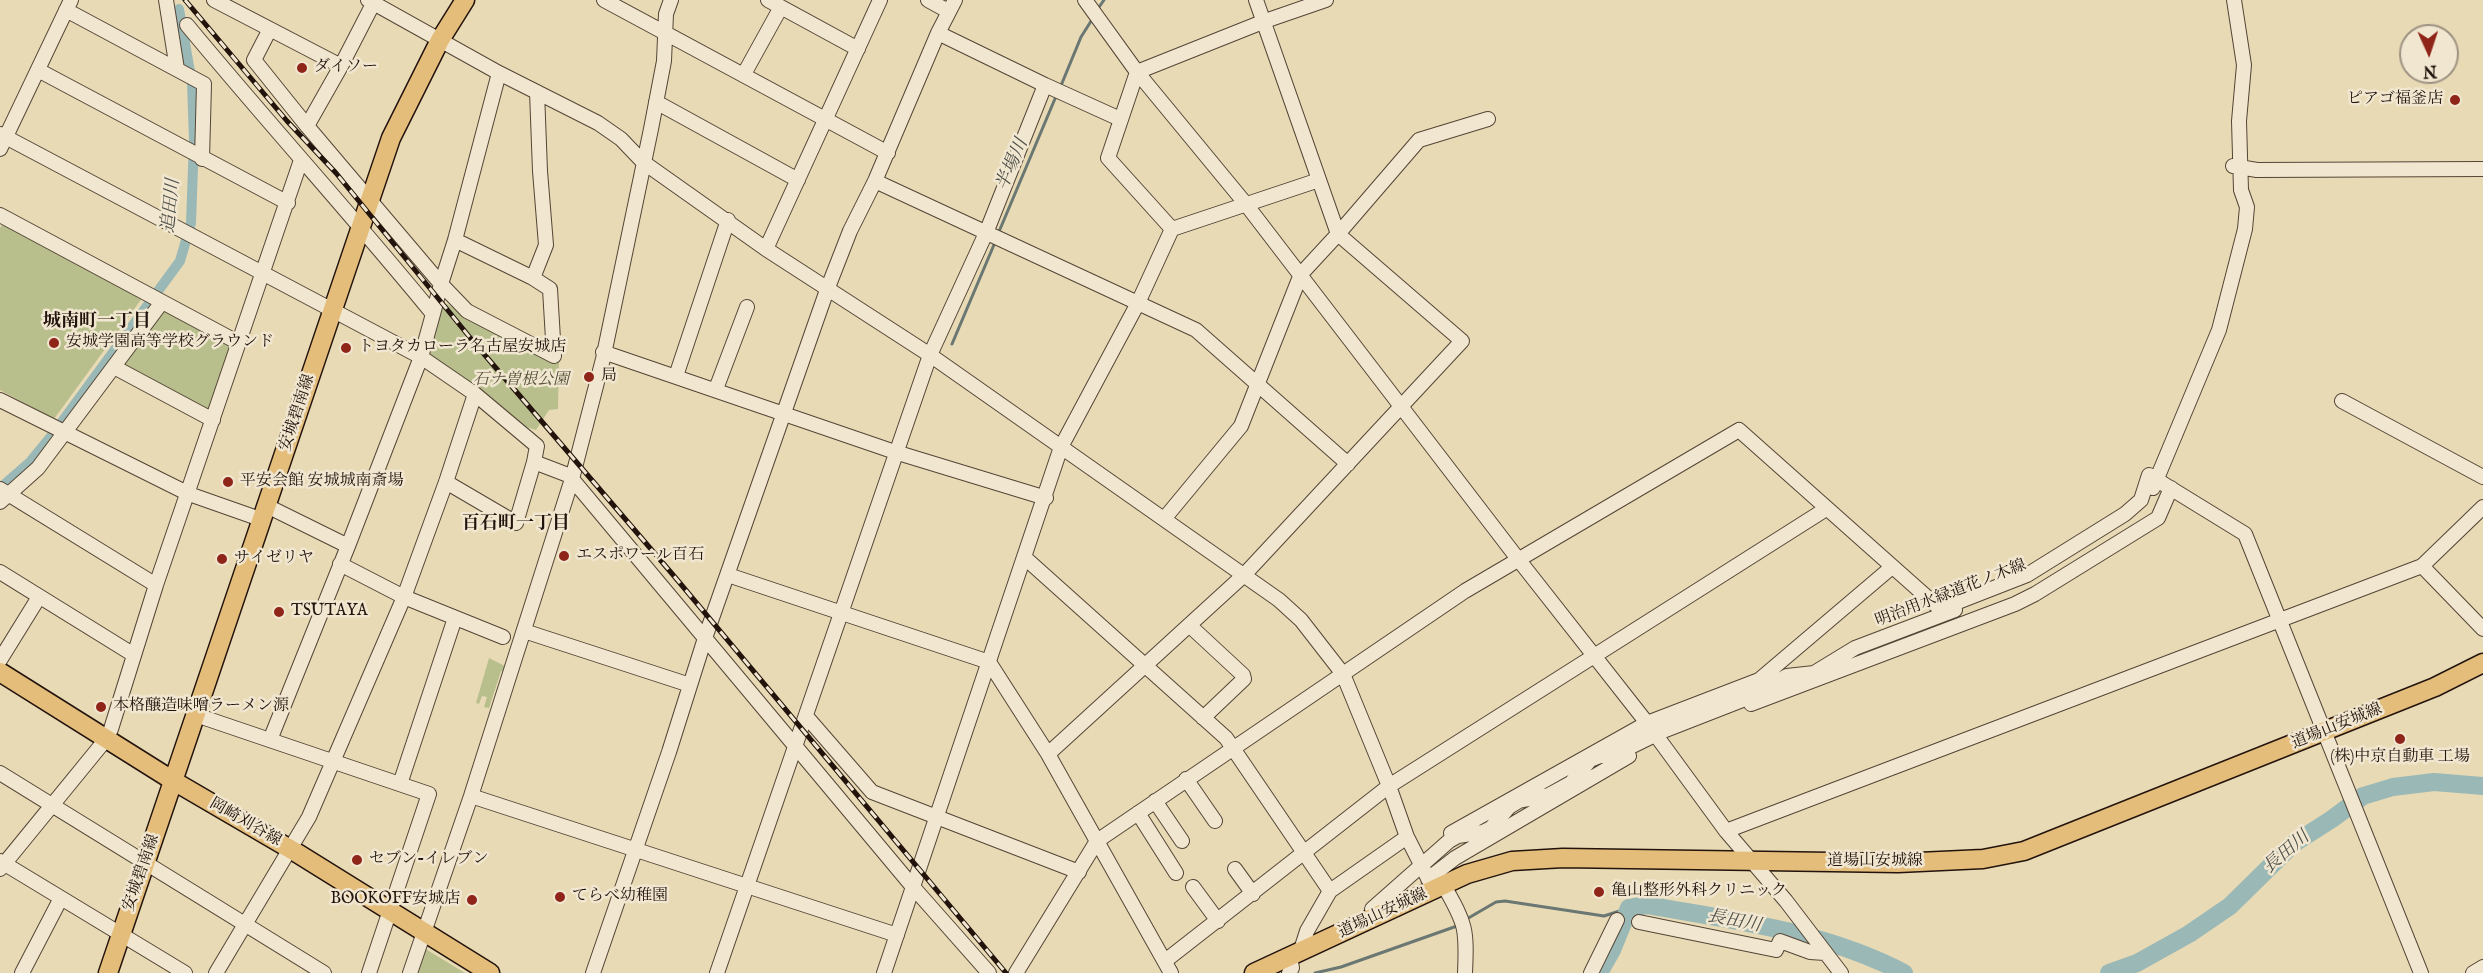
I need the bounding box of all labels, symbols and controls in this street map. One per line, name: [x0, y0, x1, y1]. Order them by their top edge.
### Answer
north arrow: [2399, 24, 2459, 84]
place label: ダイソー: [314, 58, 378, 78]
text: N: [2422, 60, 2437, 80]
marker: ダイソー: [295, 61, 309, 75]
place label: ピアゴ福釜店: [2347, 90, 2443, 110]
marker: ピアゴ福釜店: [2448, 93, 2462, 107]
water label: 半場川: [993, 136, 1033, 194]
water label: 追田川: [158, 178, 186, 234]
district label: 城南町一丁目: [43, 311, 151, 333]
place label: 安城学園高等学校グラウンド: [66, 333, 274, 353]
marker: 安城学園高等学校グラウンド: [47, 336, 61, 350]
place label: トヨタカローラ名古屋安城店: [358, 338, 566, 358]
marker: トヨタカローラ名古屋安城店: [339, 341, 353, 355]
place label: 局: [601, 367, 617, 387]
marker: 局: [582, 370, 596, 384]
park label: 石ナ曽根公園: [473, 371, 569, 391]
street label: 安城碧南線: [277, 372, 319, 454]
place label: 平安会館 安城城南斎場: [240, 472, 403, 492]
marker: 平安会館 安城城南斎場: [221, 475, 235, 489]
district label: 百石町一丁目: [462, 513, 570, 535]
place label: エスポワール百石: [576, 546, 704, 566]
place label: サイゼリヤ: [234, 549, 314, 569]
marker: エスポワール百石: [557, 549, 571, 563]
marker: サイゼリヤ: [215, 552, 229, 566]
street label: 明治用水緑道花ノ木線: [1873, 556, 2029, 632]
place label: TSUTAYA: [291, 602, 368, 622]
marker: TSUTAYA: [272, 605, 286, 619]
place label: 本格醸造味噌ラーメン源: [113, 697, 289, 717]
marker: 本格醸造味噌ラーメン源: [94, 700, 108, 714]
street label: 道場山安城線: [2289, 700, 2385, 754]
marker: (株)中京自動車 工場: [2393, 732, 2407, 746]
place label: (株)中京自動車 工場: [2330, 748, 2470, 768]
street label: 岡崎刈谷線: [206, 795, 284, 851]
water label: 長田川: [2260, 827, 2314, 879]
street label: 安城碧南線: [120, 832, 164, 914]
place label: セブン-イレブン: [369, 850, 488, 870]
street label: 道場山安城線: [1827, 852, 1923, 872]
marker: セブン-イレブン: [350, 853, 364, 867]
place label: 亀山整形外科クリニック: [1611, 882, 1787, 902]
street label: 道場山安城線: [1335, 885, 1431, 943]
marker: 亀山整形外科クリニック: [1592, 885, 1606, 899]
place label: てらべ幼稚園: [572, 887, 668, 907]
place label: BOOKOFF安城店: [330, 890, 460, 910]
marker: てらべ幼稚園: [553, 890, 567, 904]
marker: BOOKOFF安城店: [465, 893, 479, 907]
water label: 長田川: [1705, 906, 1763, 938]

